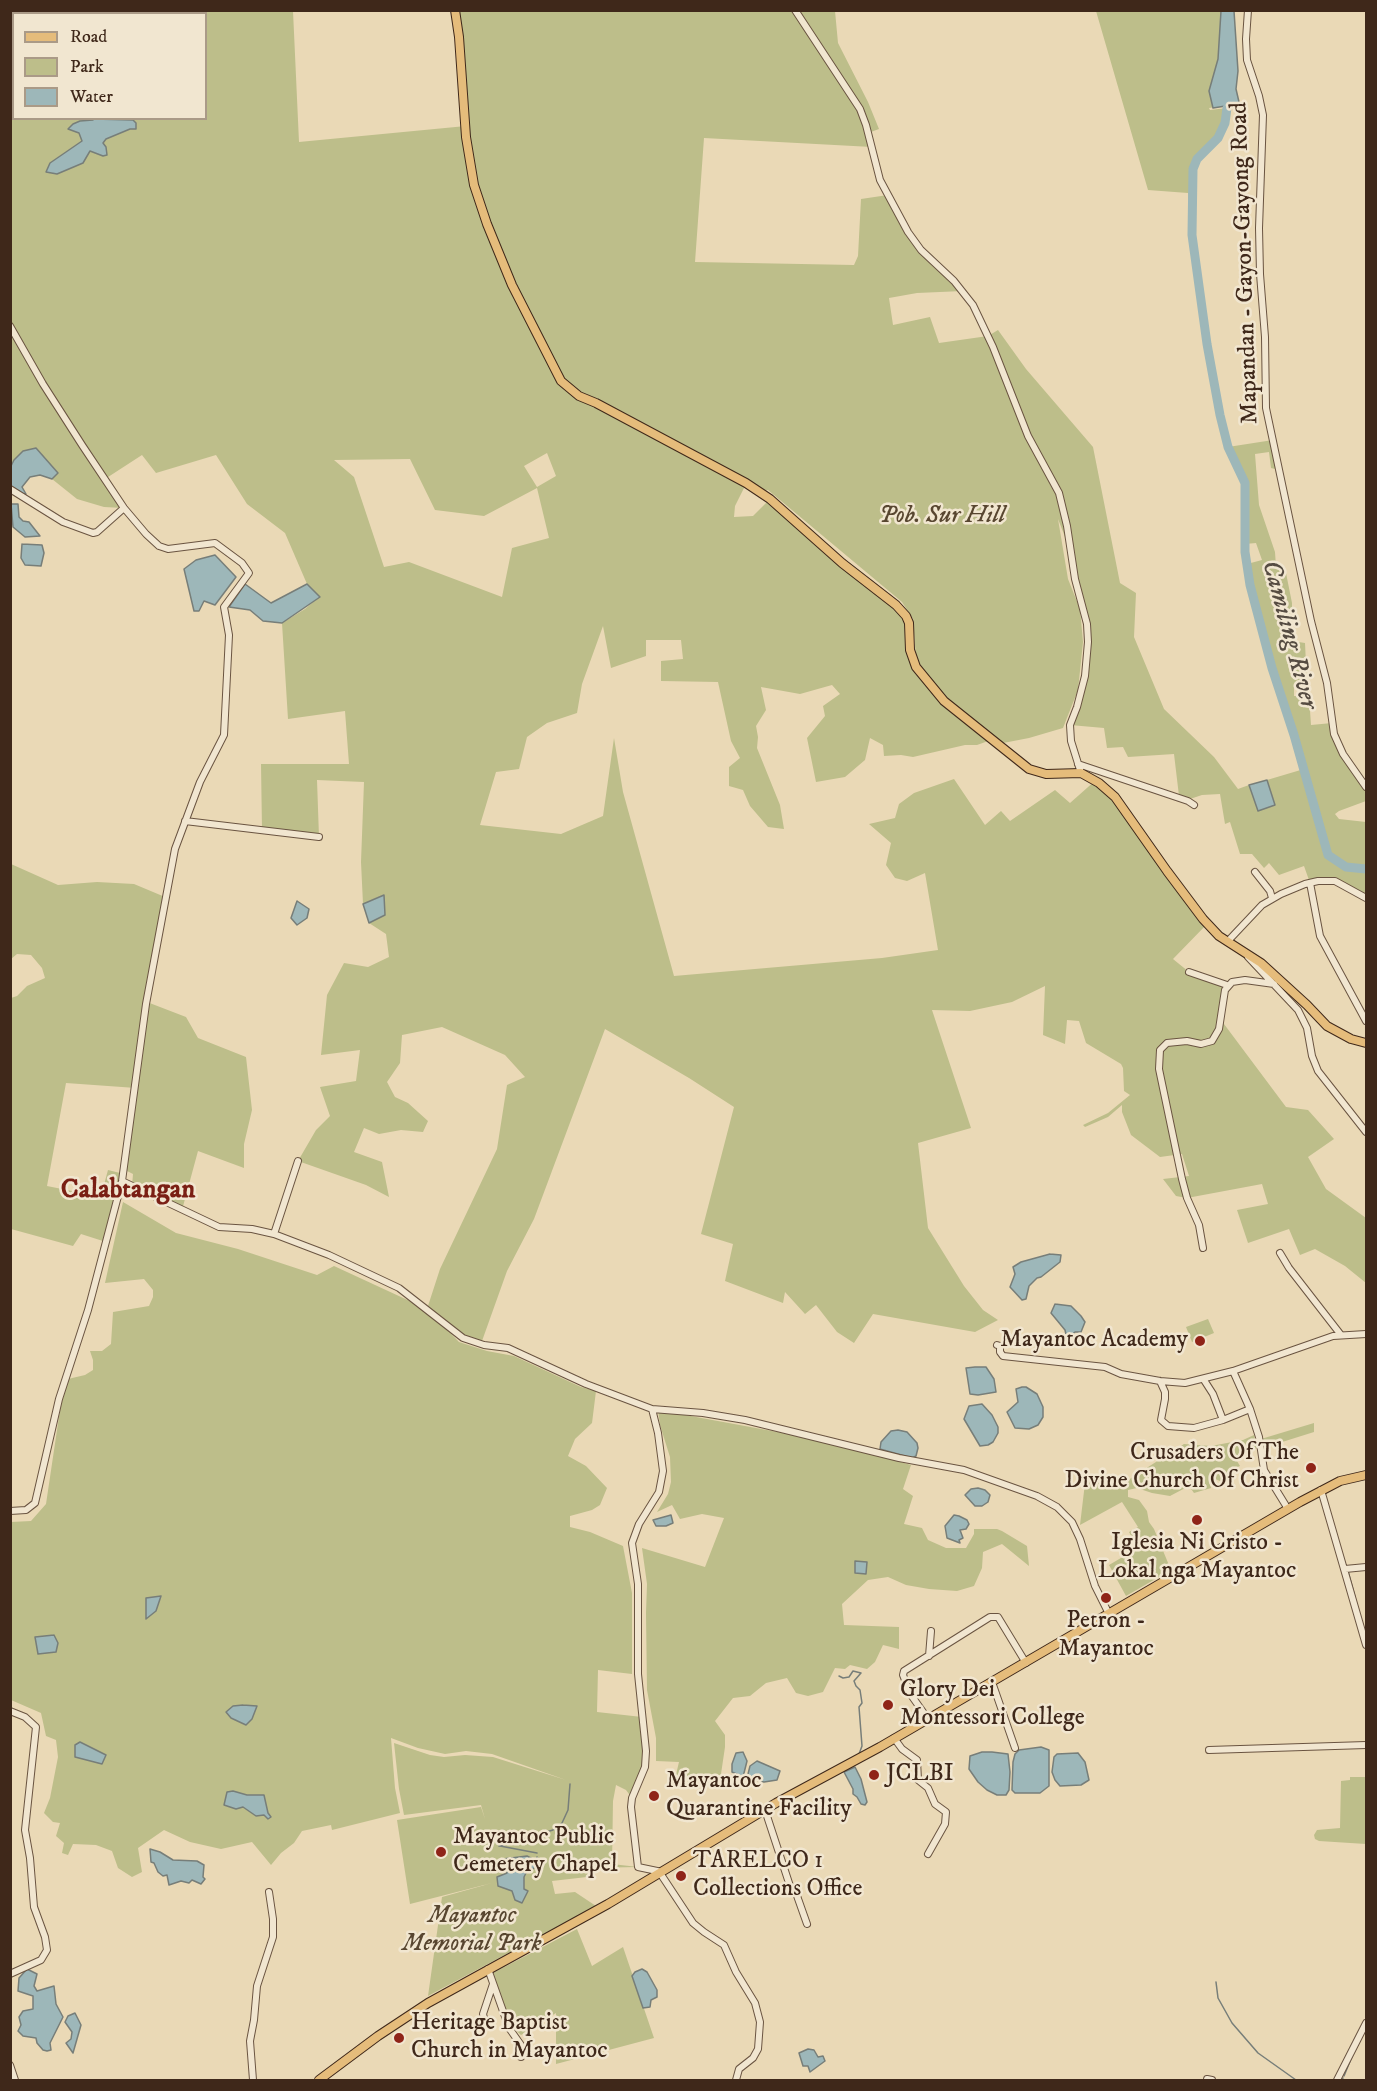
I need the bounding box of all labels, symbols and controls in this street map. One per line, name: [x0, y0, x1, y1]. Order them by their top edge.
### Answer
legend: [12, 12, 207, 120]
text: Road: [70, 26, 107, 48]
text: Park: [70, 56, 104, 78]
text: Water: [70, 86, 113, 108]
street label: Mapandan - Gayon-Gayong Road: [1226, 101, 1266, 425]
park label: Pob. Sur Hill: [879, 503, 1005, 531]
water label: Camiling River: [1253, 557, 1323, 713]
district label: Calabtangan: [61, 1175, 195, 1207]
place label: Mayantoc Academy: [1000, 1327, 1188, 1355]
marker: Mayantoc Academy: [1193, 1334, 1207, 1348]
place label: Crusaders Of The Divine Church Of Christ: [1065, 1440, 1299, 1496]
marker: Crusaders Of The Divine Church Of Christ: [1304, 1461, 1318, 1475]
marker: Iglesia Ni Cristo - Lokal nga Mayantoc: [1190, 1513, 1204, 1527]
place label: Iglesia Ni Cristo - Lokal nga Mayantoc: [1098, 1530, 1296, 1586]
marker: Petron - Mayantoc: [1099, 1591, 1113, 1605]
place label: Petron - Mayantoc: [1058, 1608, 1154, 1664]
place label: Glory Dei Montessori College: [900, 1677, 1085, 1733]
marker: Glory Dei Montessori College: [881, 1698, 895, 1712]
place label: JCLBI: [886, 1761, 954, 1789]
place label: Mayantoc Quarantine Facility: [666, 1768, 852, 1824]
marker: JCLBI: [867, 1768, 881, 1782]
marker: Mayantoc Quarantine Facility: [647, 1789, 661, 1803]
place label: Mayantoc Public Cemetery Chapel: [453, 1824, 618, 1880]
marker: Mayantoc Public Cemetery Chapel: [434, 1845, 448, 1859]
place label: TARELCO 1 Collections Office: [693, 1848, 862, 1904]
marker: TARELCO 1 Collections Office: [674, 1869, 688, 1883]
park label: Mayantoc Memorial Park: [402, 1903, 542, 1959]
place label: Heritage Baptist Church in Mayantoc: [411, 2010, 607, 2066]
marker: Heritage Baptist Church in Mayantoc: [392, 2031, 406, 2045]

